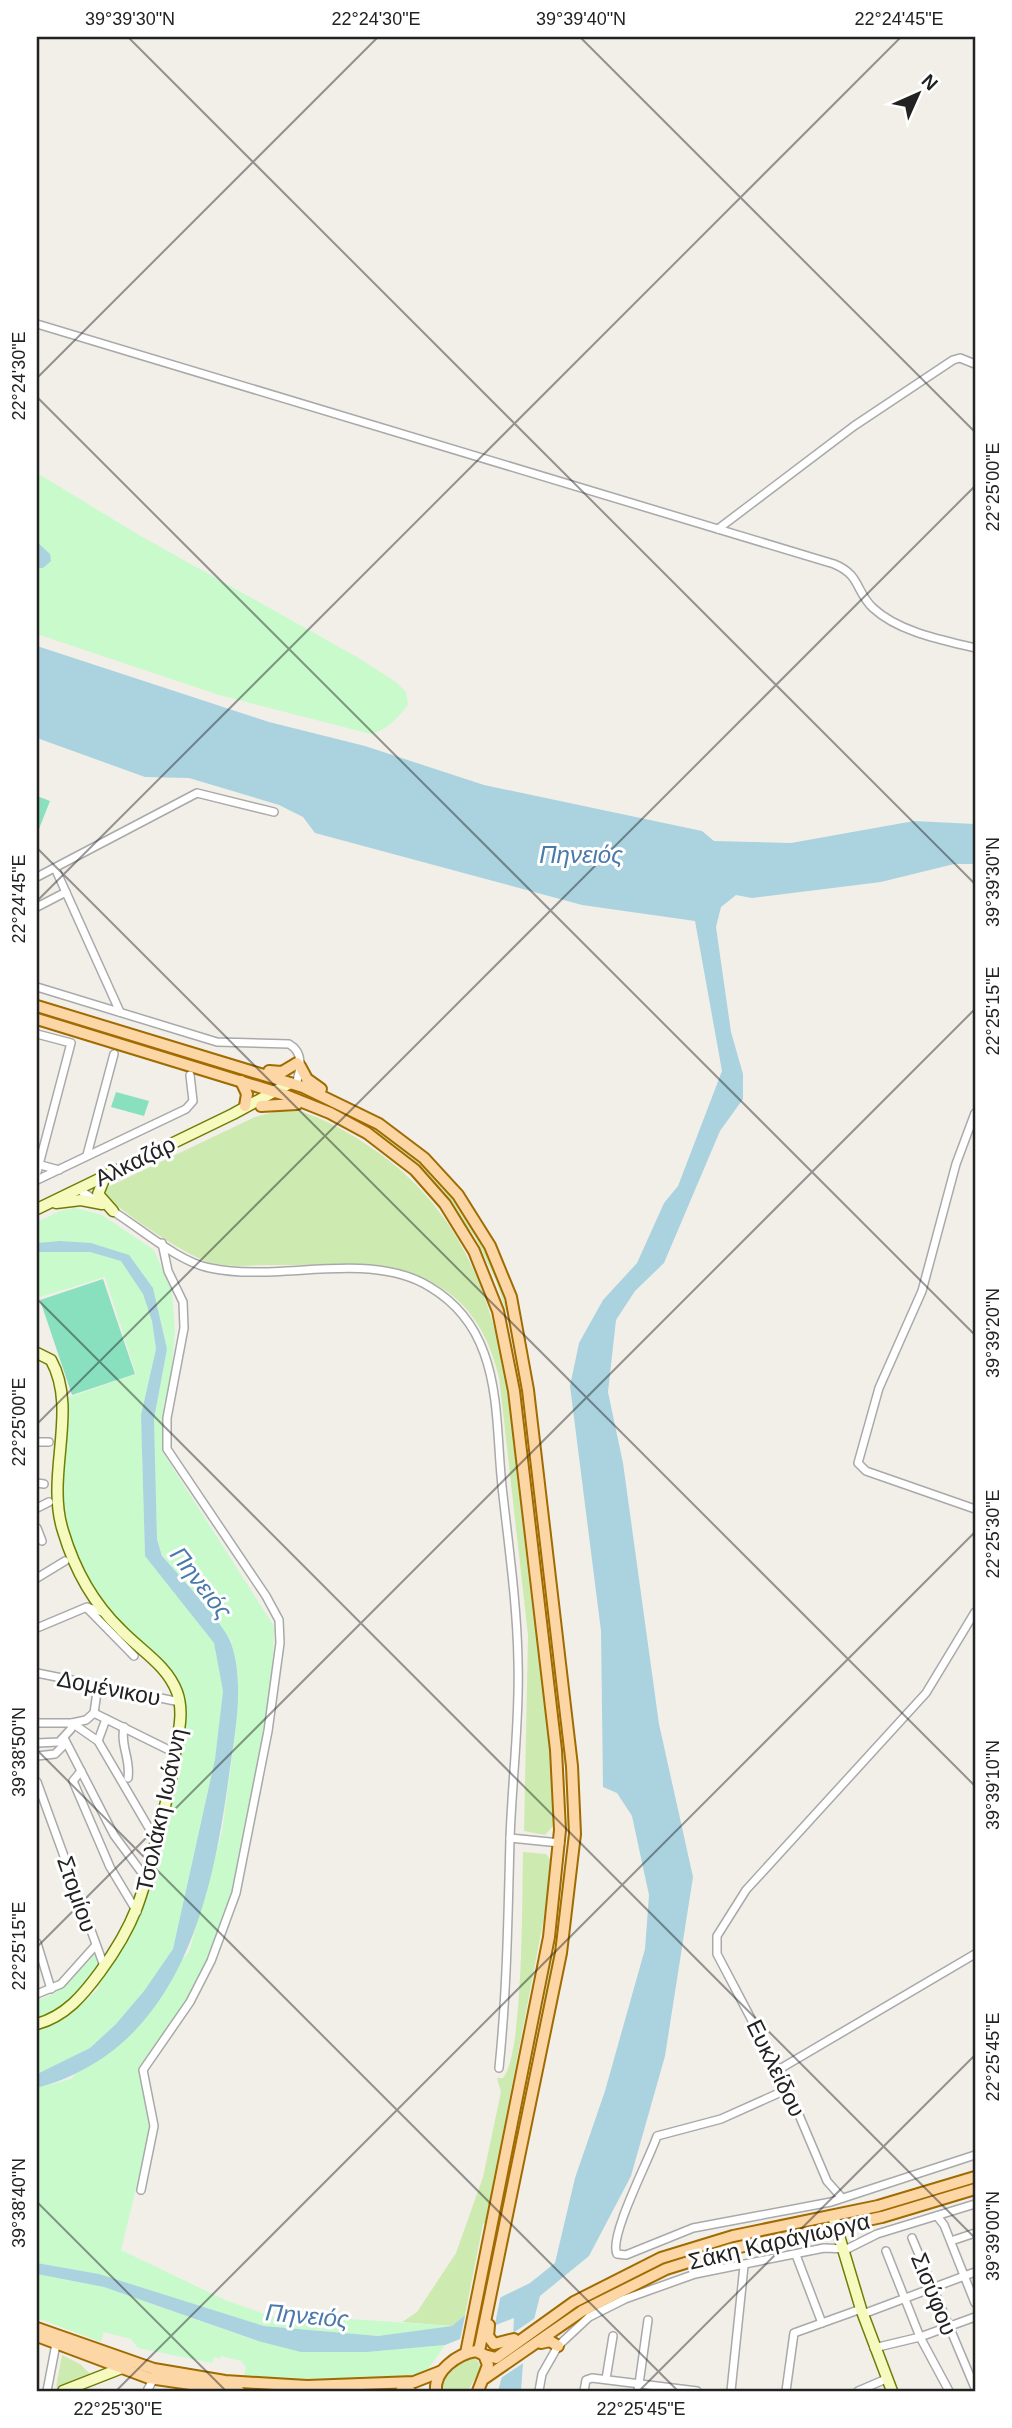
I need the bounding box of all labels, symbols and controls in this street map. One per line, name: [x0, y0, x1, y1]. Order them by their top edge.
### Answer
text: 39°39'30"N: [85, 9, 175, 29]
text: 22°24'30"E: [331, 9, 421, 29]
text: 39°39'40"N: [536, 9, 626, 29]
text: 22°24'45"E: [854, 9, 944, 29]
north arrow: [883, 60, 953, 130]
text: N: [917, 70, 942, 95]
text: 22°24'30"E: [9, 331, 29, 421]
text: 22°25'00"E: [983, 442, 1003, 532]
text: 39°39'30"N: [983, 837, 1003, 927]
water label: Πηνειός: [539, 841, 623, 868]
text: 22°24'45"E: [9, 854, 29, 944]
text: 22°25'15"E: [983, 966, 1003, 1056]
street label: Αλκαζάρ: [90, 1130, 180, 1192]
text: 39°39'20"N: [983, 1288, 1003, 1378]
text: 22°25'00"E: [9, 1377, 29, 1467]
text: 22°25'30"E: [983, 1489, 1003, 1579]
water label: Πηνειός: [165, 1541, 238, 1624]
street label: Δομένικου: [55, 1665, 163, 1711]
text: 39°38'50"N: [9, 1707, 29, 1797]
street label: Τσολάκη Ιωάννη: [131, 1726, 191, 1894]
text: 39°39'10"N: [983, 1740, 1003, 1830]
street label: Στομίου: [52, 1853, 102, 1935]
text: 22°25'15"E: [9, 1901, 29, 1991]
text: 22°25'45"E: [983, 2012, 1003, 2102]
street label: Ευκλείδου: [741, 2015, 811, 2121]
text: 39°38'40"N: [9, 2158, 29, 2248]
text: 39°39'00"N: [983, 2191, 1003, 2281]
street label: Σάκη Καράγιωργα: [686, 2207, 872, 2275]
street label: Σισύφου: [906, 2249, 962, 2339]
water label: Πηνειός: [264, 2298, 350, 2333]
text: 22°25'30"E: [73, 2399, 163, 2419]
text: 22°25'45"E: [596, 2399, 686, 2419]

